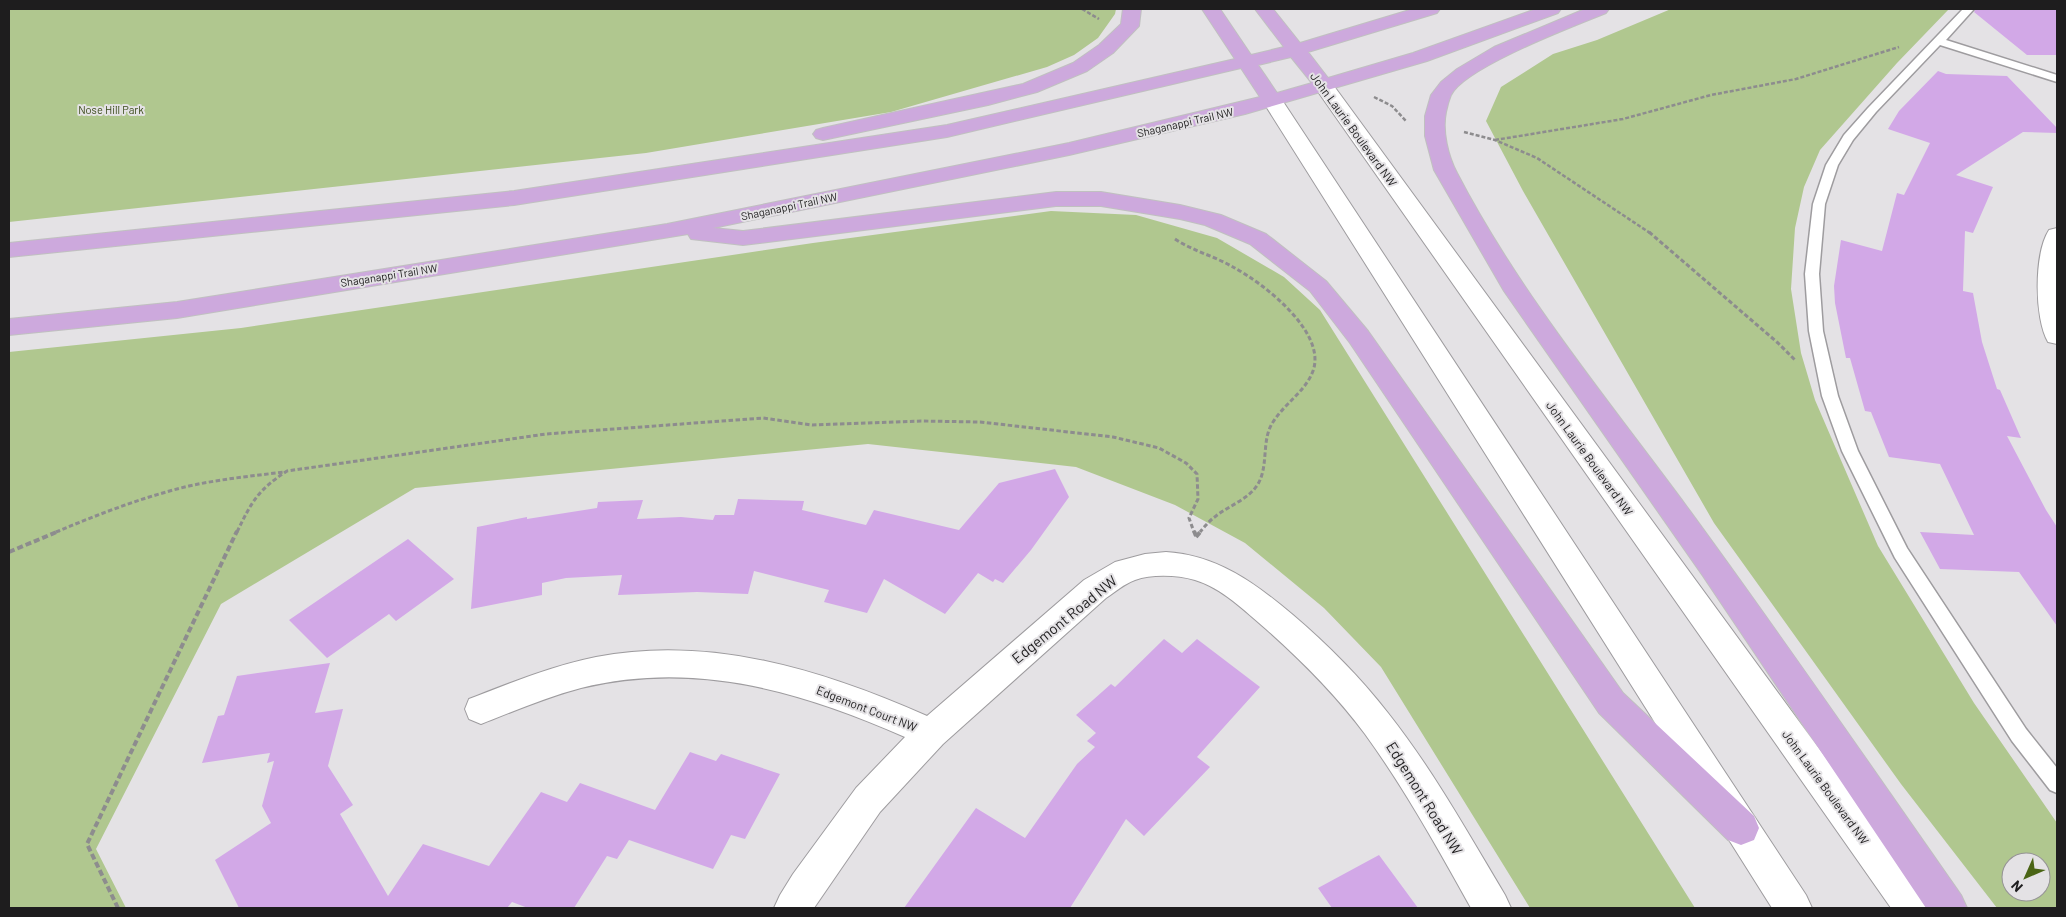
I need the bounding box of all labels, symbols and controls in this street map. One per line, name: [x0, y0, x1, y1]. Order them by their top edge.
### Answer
street label: John Laurie Boulevard NW: [1308, 69, 1400, 189]
park label: Nose Hill Park: [78, 103, 144, 116]
street label: Shaganappi Trail NW: [1136, 105, 1235, 139]
street label: Shaganappi Trail NW: [740, 189, 839, 223]
street label: Shaganappi Trail NW: [340, 261, 439, 289]
street label: John Laurie Boulevard NW: [1544, 398, 1636, 518]
street label: Edgemont Road NW: [1008, 571, 1120, 667]
street label: Edgemont Court NW: [815, 682, 920, 734]
street label: John Laurie Boulevard NW: [1780, 727, 1872, 847]
street label: Edgemont Road NW: [1383, 738, 1467, 858]
north arrow: [2001, 852, 2051, 902]
text: N: [2007, 877, 2026, 896]

